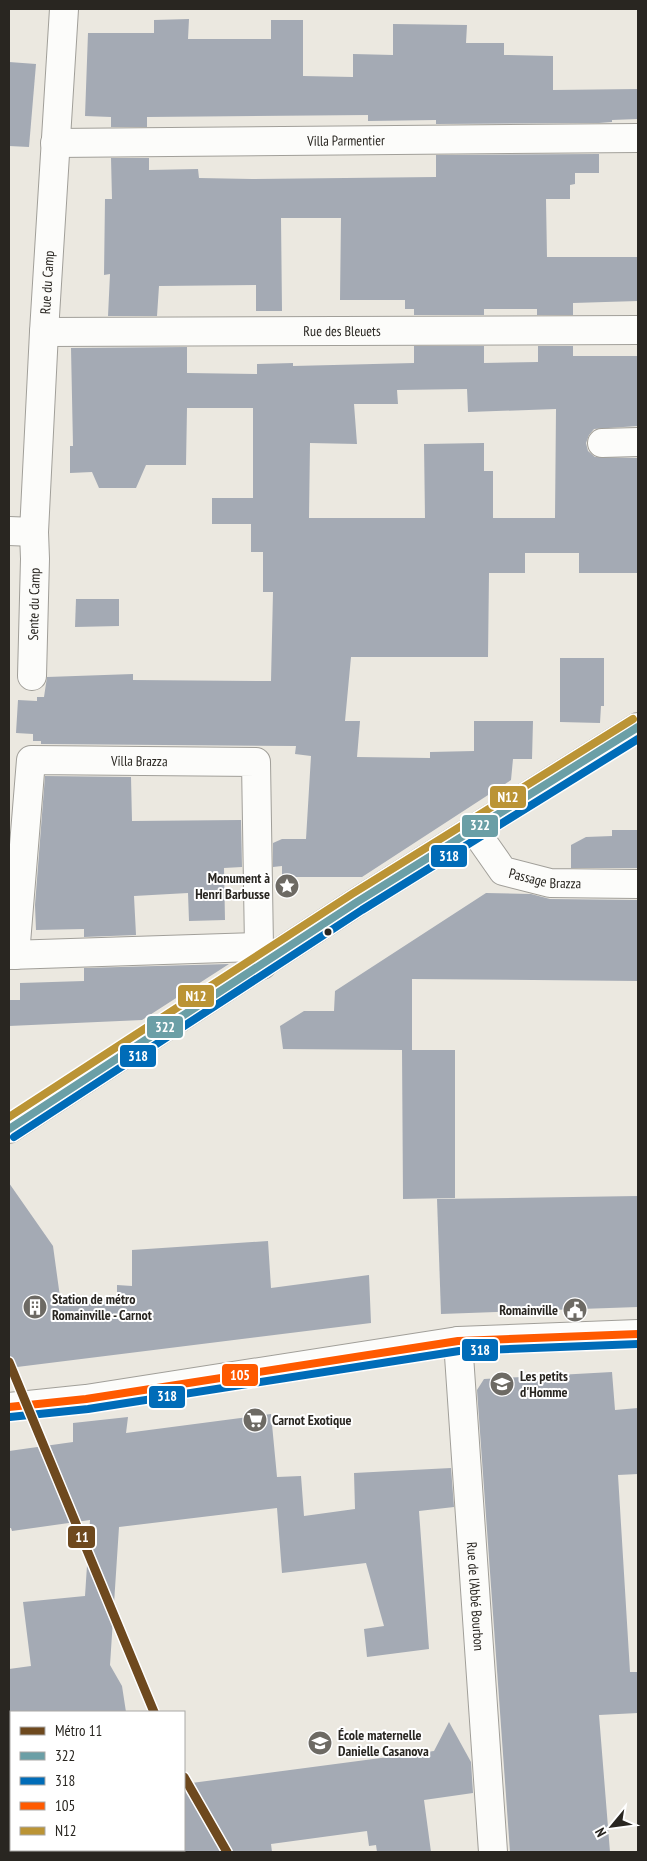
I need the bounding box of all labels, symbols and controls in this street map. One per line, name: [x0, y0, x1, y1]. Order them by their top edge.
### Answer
street label: Villa Parmentier: [306, 131, 385, 150]
street label: Rue du Camp: [36, 250, 58, 315]
street label: Rue des Bleuets: [303, 322, 381, 340]
street label: Sente du Camp: [24, 567, 44, 641]
street label: Villa Brazza: [110, 752, 168, 770]
line badge: N12: [489, 785, 527, 809]
text: N12: [498, 788, 518, 806]
line badge: 322: [461, 814, 499, 838]
text: 322: [470, 816, 490, 834]
line badge: 318: [430, 844, 468, 868]
text: 318: [439, 847, 459, 865]
street label: Passage Brazza: [507, 864, 581, 892]
place label: Monument à Henri Barbusse: [195, 869, 270, 903]
place icon: Monument à Henri Barbusse: [274, 873, 300, 899]
unlabelled marker: [323, 927, 333, 937]
line badge: N12: [177, 984, 215, 1008]
text: N12: [186, 987, 206, 1005]
line badge: 322: [146, 1015, 184, 1039]
text: 322: [155, 1018, 175, 1036]
line badge: 318: [119, 1044, 157, 1068]
text: 318: [128, 1047, 148, 1065]
place label: Station de métro Romainville - Carnot: [52, 1290, 152, 1324]
building icon: Station de métro Romainville - Carnot: [22, 1294, 48, 1320]
public building icon: Romainville: [562, 1297, 588, 1323]
place label: Romainville: [499, 1301, 558, 1319]
line badge: 318: [461, 1338, 499, 1362]
text: 318: [470, 1341, 490, 1359]
line badge: 105: [221, 1363, 259, 1387]
text: 105: [230, 1366, 250, 1384]
place label: Les petits d'Homme: [520, 1367, 568, 1401]
school or university icon: Les petits d'Homme: [489, 1371, 515, 1397]
line badge: 318: [148, 1385, 186, 1409]
text: 318: [157, 1387, 177, 1405]
supermarket icon: Carnot Exotique: [242, 1407, 268, 1433]
place label: Carnot Exotique: [272, 1411, 351, 1429]
line badge: 11: [67, 1525, 96, 1549]
text: 11: [75, 1528, 89, 1546]
street label: Rue de l'Abbé Bourbon: [463, 1541, 488, 1652]
legend: [10, 1711, 185, 1851]
text: Métro 11: [55, 1721, 102, 1740]
place label: École maternelle Danielle Casanova: [338, 1726, 429, 1760]
school or university icon: École maternelle Danielle Casanova: [307, 1730, 333, 1756]
text: 322: [55, 1746, 75, 1765]
text: 318: [55, 1771, 75, 1790]
text: 105: [55, 1796, 75, 1815]
north arrow: [587, 1801, 637, 1851]
text: N12: [55, 1821, 77, 1840]
text: N: [591, 1825, 610, 1840]

